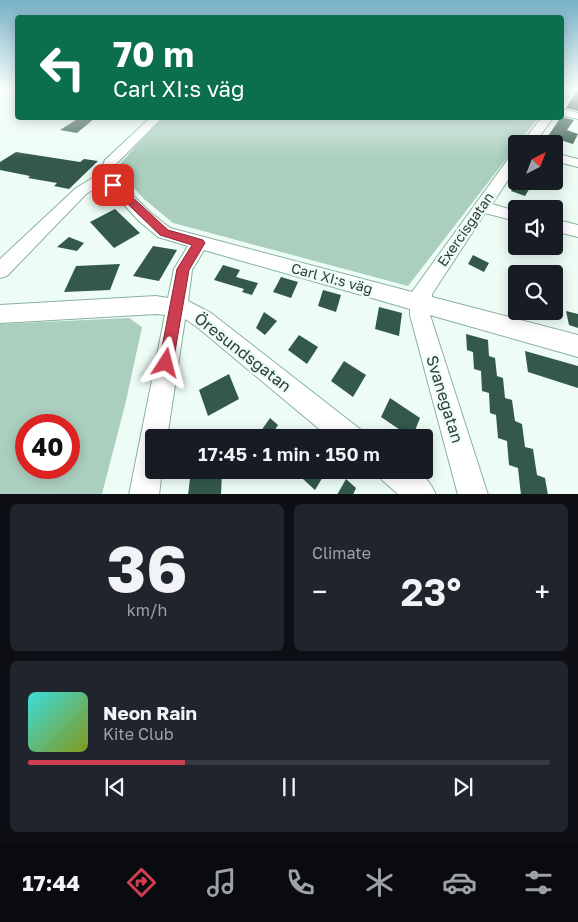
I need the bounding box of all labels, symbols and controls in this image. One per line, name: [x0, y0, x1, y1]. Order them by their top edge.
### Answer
text: 70 m: [113, 33, 194, 75]
icon: left: [30, 35, 95, 100]
text: Carl XI:s väg: [113, 75, 245, 102]
north arrow: [508, 135, 562, 190]
map controls: [508, 135, 563, 320]
pin: [92, 164, 134, 206]
icon: arrive: [99, 171, 127, 199]
street label: Exercisgatan: [433, 189, 497, 269]
button: sound: [508, 200, 563, 255]
street label: Carl XI:s väg: [289, 259, 375, 297]
button: search: [508, 265, 563, 320]
street label: Öresundsgatan: [191, 308, 295, 396]
position arrow: [139, 336, 191, 388]
street label: Svanegatan: [422, 353, 468, 445]
speed limit sign: 40: [15, 414, 80, 479]
text: 17:45 · 1 min · 150 m: [198, 442, 380, 465]
text: 36: [107, 528, 187, 606]
text: Climate: [312, 543, 371, 563]
text: 23°: [401, 569, 461, 614]
text: −: [312, 575, 327, 608]
text: +: [535, 575, 550, 608]
text: km/h: [127, 600, 167, 620]
text: Neon Rain: [103, 701, 197, 724]
text: Kite Club: [103, 724, 174, 744]
icon: previous: [101, 773, 129, 801]
icon: pause: [275, 773, 303, 801]
icon: next: [449, 773, 477, 801]
icon: directions: [124, 865, 159, 900]
icon: music: [204, 865, 239, 900]
icon: phone: [283, 865, 318, 900]
icon: climate: [362, 865, 397, 900]
icon: car: [442, 865, 477, 900]
icon: filters: [521, 865, 556, 900]
text: 17:44: [22, 869, 80, 896]

